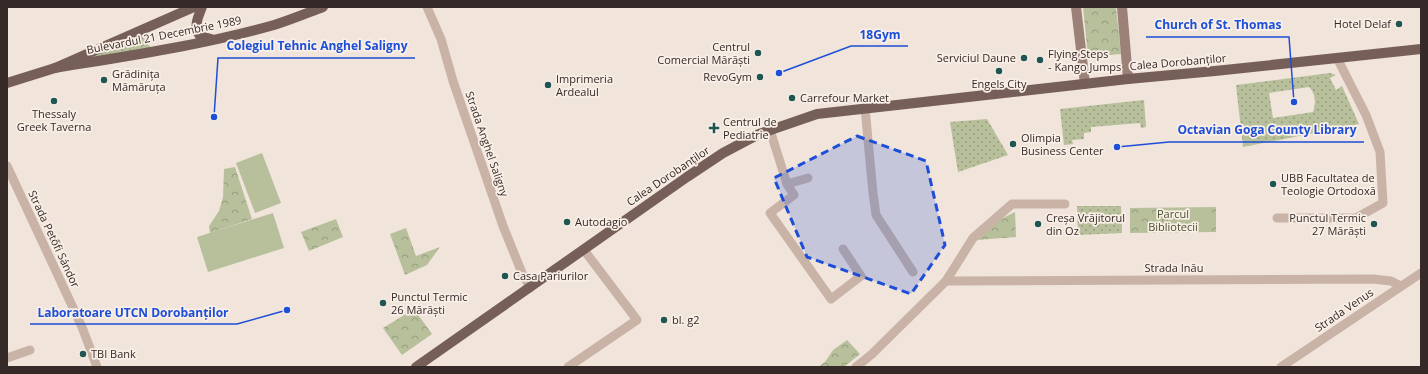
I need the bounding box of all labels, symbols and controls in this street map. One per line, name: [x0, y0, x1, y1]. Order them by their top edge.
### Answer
street label: Bulevardul 21 Decembrie 1989: [85, 12, 243, 57]
callout: Church of St. Thomas: [1146, 13, 1289, 37]
text: Church of St. Thomas: [1155, 16, 1281, 33]
place label: Hotel Delaf: [1334, 16, 1392, 31]
marker: Hotel Delaf: [1394, 19, 1404, 29]
callout: 18Gym: [851, 22, 908, 46]
text: 18Gym: [859, 26, 901, 43]
callout: Colegiul Tehnic Anghel Saligny: [218, 34, 415, 58]
text: Colegiul Tehnic Anghel Saligny: [226, 37, 408, 54]
place label: Centrul Comercial Mărăști: [657, 39, 750, 67]
place label: Flying Steps - Kango Jumps: [1048, 46, 1121, 74]
marker: Centrul Comercial Mărăști: [753, 48, 763, 58]
place label: Serviciul Daune: [937, 50, 1016, 65]
street label: Calea Dorobanților: [1129, 50, 1227, 73]
marker: Serviciul Daune: [1019, 53, 1029, 63]
marker: Flying Steps - Kango Jumps: [1035, 55, 1045, 65]
place label: Grădinița Mămăruța: [112, 66, 166, 94]
marker: Engels City: [994, 66, 1004, 76]
place label: RevoGym: [703, 69, 752, 84]
place label: Imprimeria Ardealul: [556, 71, 613, 99]
marker: RevoGym: [755, 72, 765, 82]
marker: Grădinița Mămăruța: [99, 75, 109, 85]
place label: Engels City: [971, 76, 1027, 91]
marker: Imprimeria Ardealul: [543, 80, 553, 90]
street label: Strada Anghel Saligny: [462, 89, 513, 199]
place label: Carrefour Market: [800, 90, 889, 105]
marker: Carrefour Market: [787, 93, 797, 103]
marker: Thessaly Greek Taverna: [49, 96, 59, 106]
place label: Thessaly Greek Taverna: [17, 106, 91, 134]
place label: Centrul de Pediatrie: [723, 114, 777, 142]
callout: Octavian Goga County Library: [1169, 118, 1364, 142]
text: Octavian Goga County Library: [1177, 121, 1357, 138]
marker: Centrul de Pediatrie: [708, 122, 720, 134]
place label: Olimpia Business Center: [1021, 130, 1104, 158]
marker: Olimpia Business Center: [1008, 139, 1018, 149]
street label: Calea Dorobanților: [623, 142, 712, 209]
place label: UBB Facultatea de Teologie Ortodoxă: [1281, 170, 1376, 198]
marker: UBB Facultatea de Teologie Ortodoxă: [1268, 179, 1278, 189]
street label: Strada Petőfi Sándor: [25, 188, 84, 290]
park label: Parcul Bibliotecii: [1148, 206, 1198, 234]
place label: Creșa Vrăjitorul din Oz: [1046, 210, 1125, 238]
place label: Punctul Termic 27 Mărăști: [1289, 210, 1366, 238]
place label: Autodagio: [575, 214, 628, 229]
marker: Autodagio: [562, 217, 572, 227]
marker: Creșa Vrăjitorul din Oz: [1033, 219, 1043, 229]
marker: Punctul Termic 27 Mărăști: [1369, 219, 1379, 229]
street label: Strada Inău: [1145, 260, 1203, 275]
place label: Casa Pariurilor: [513, 268, 589, 283]
marker: Casa Pariurilor: [500, 271, 510, 281]
street label: Strada Venus: [1311, 284, 1376, 335]
place label: Punctul Termic 26 Mărăști: [391, 289, 468, 317]
marker: Punctul Termic 26 Mărăști: [378, 298, 388, 308]
callout: Laboratoare UTCN Dorobanților: [30, 300, 237, 324]
text: Laboratoare UTCN Dorobanților: [37, 304, 229, 321]
place label: bl. g2: [672, 312, 700, 327]
marker: bl. g2: [659, 315, 669, 325]
place label: TBI Bank: [91, 346, 136, 361]
marker: TBI Bank: [78, 349, 88, 359]

